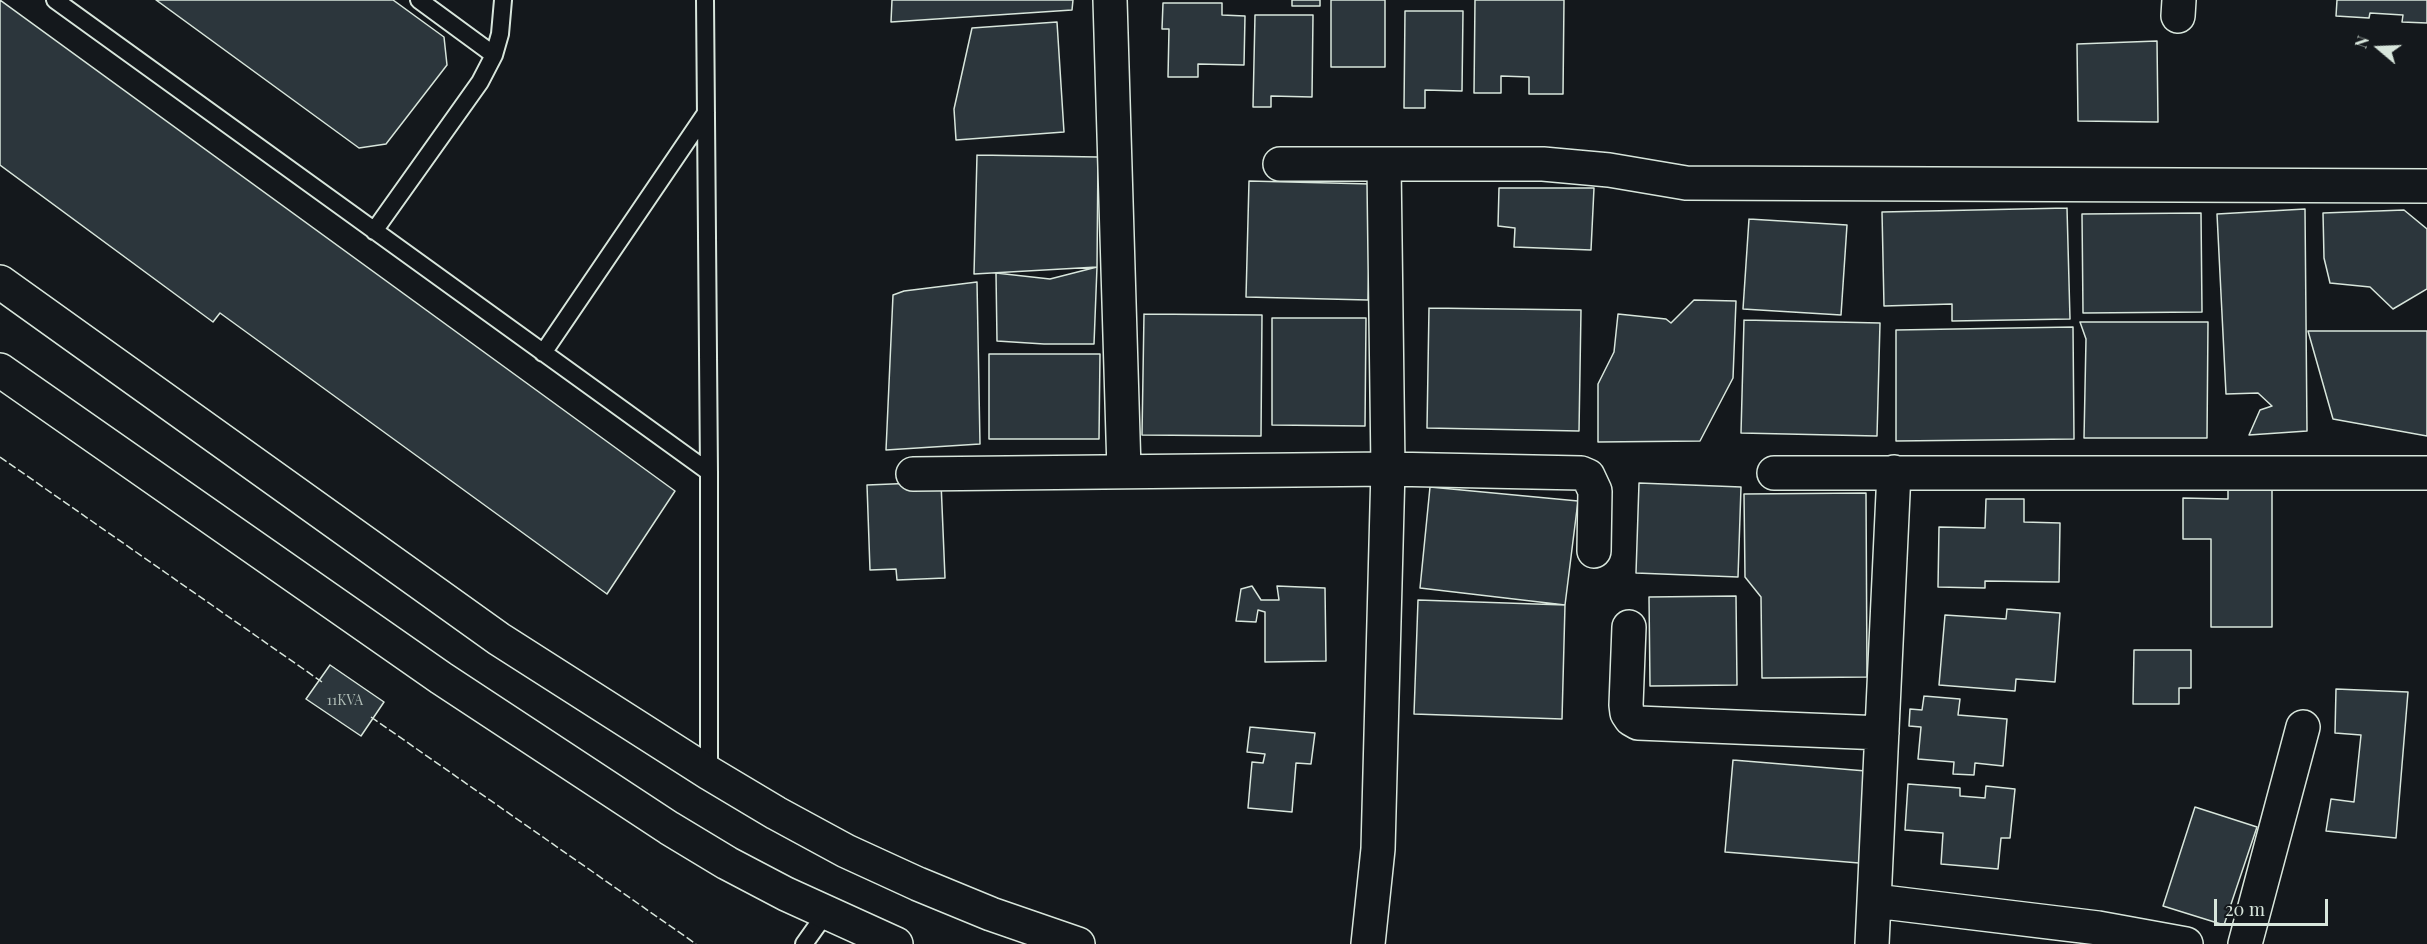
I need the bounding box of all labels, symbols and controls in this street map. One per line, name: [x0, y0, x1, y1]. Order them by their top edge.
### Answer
north arrow: [2349, 18, 2409, 78]
text: N: [2350, 33, 2373, 51]
house number: 11KVA: [327, 693, 363, 709]
scale bar: [2217, 887, 2331, 925]
text: 20 m: [2225, 897, 2265, 921]

